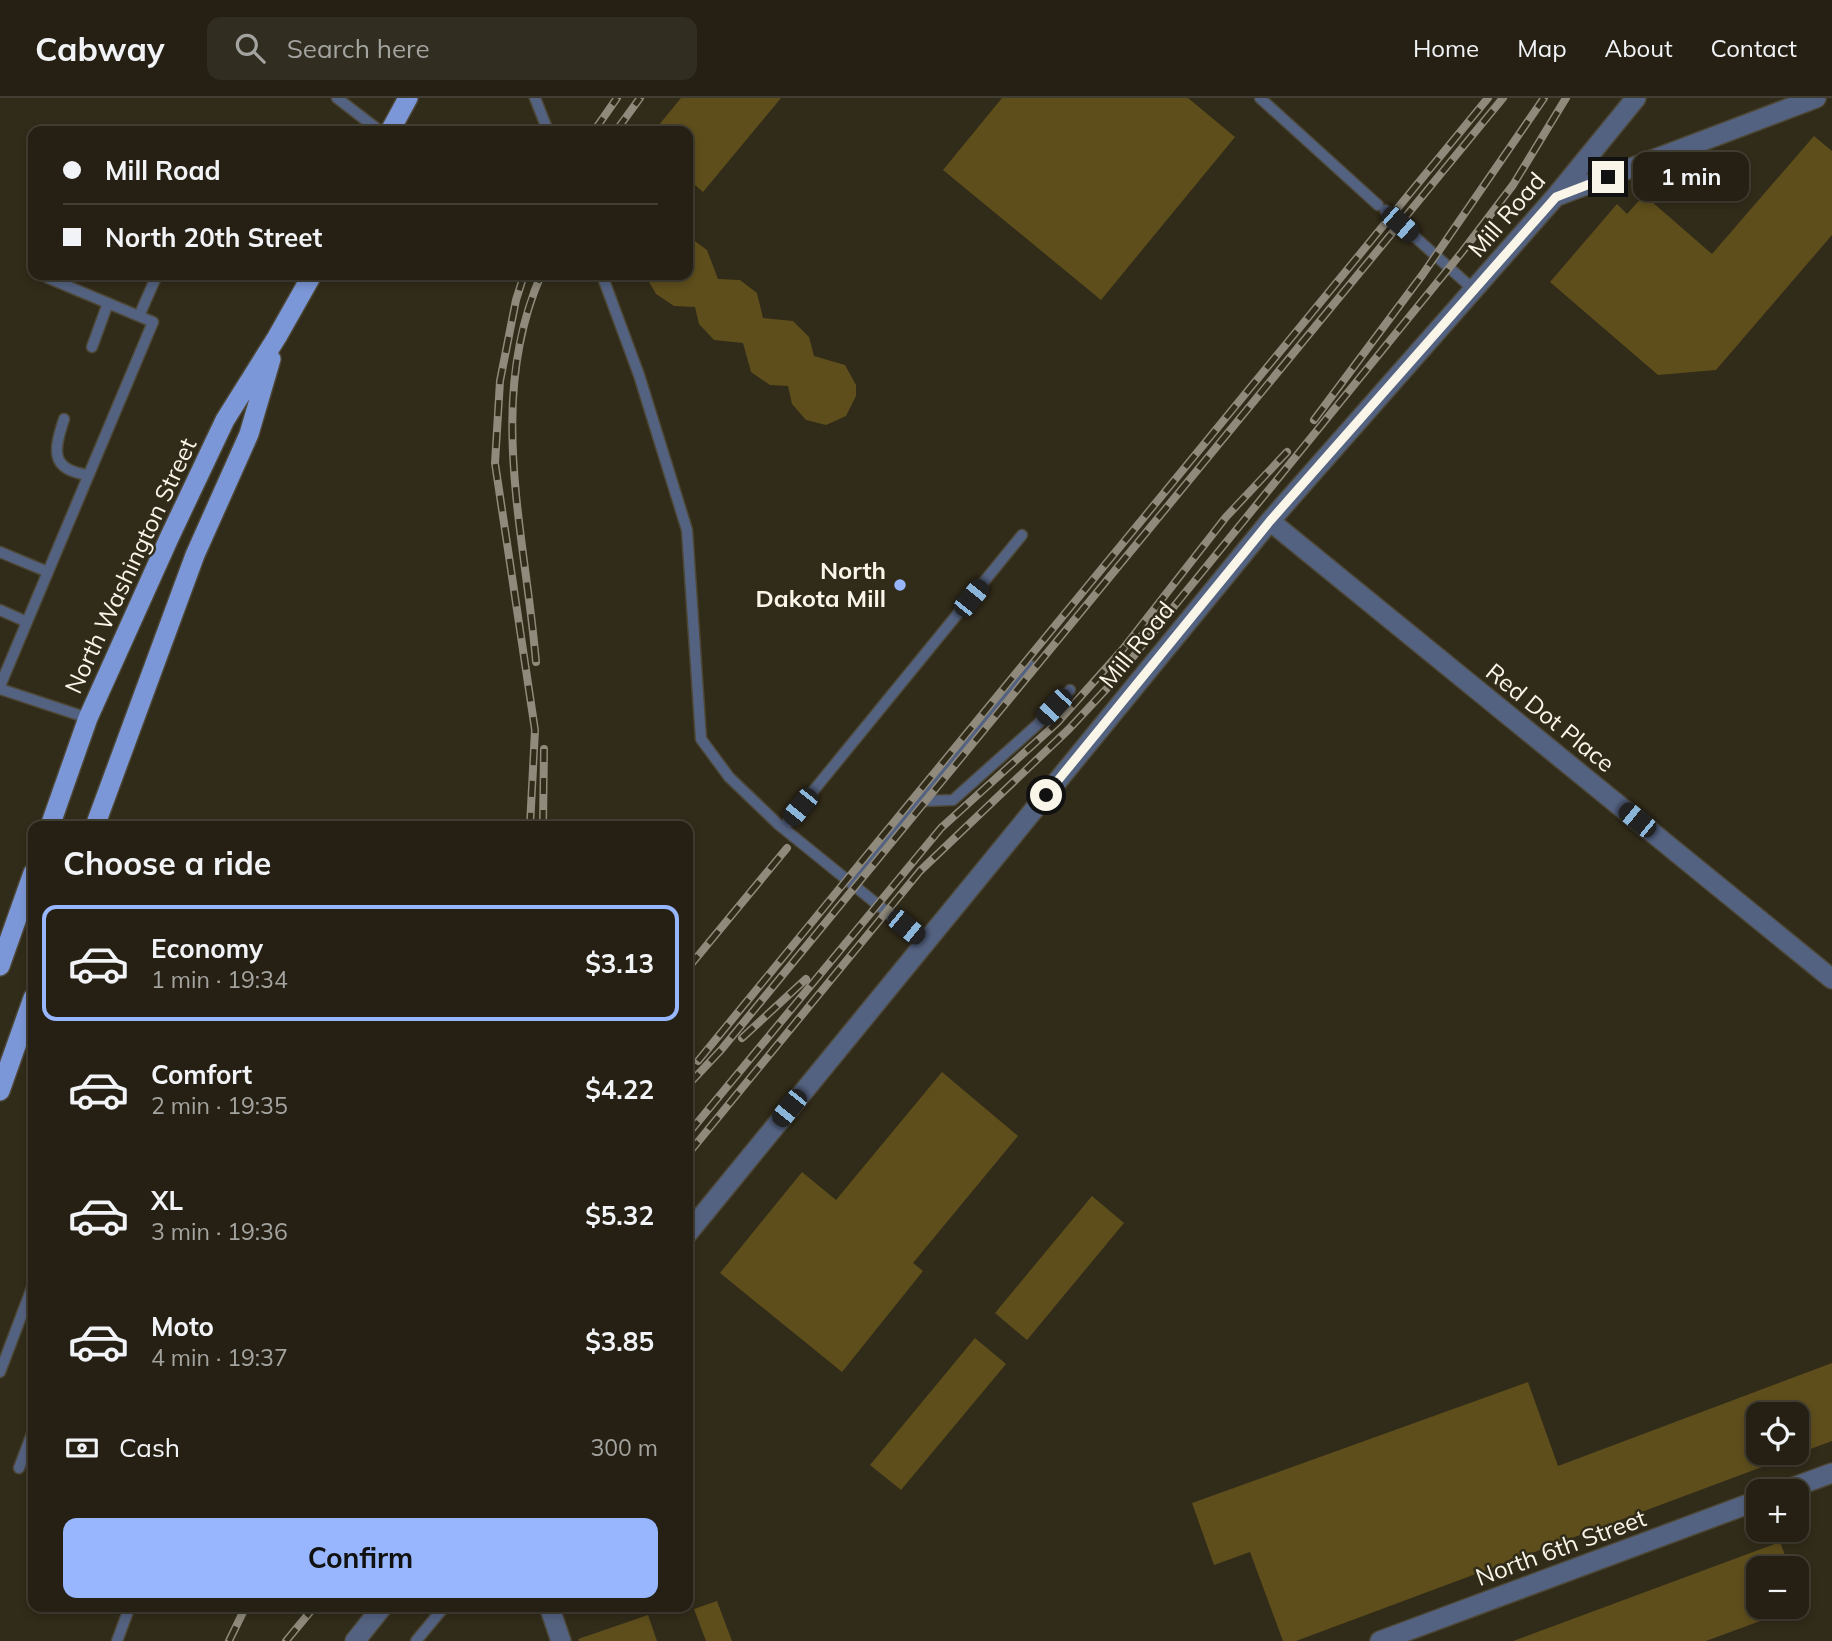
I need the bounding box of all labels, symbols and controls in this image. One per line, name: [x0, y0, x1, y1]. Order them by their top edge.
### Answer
search box: [207, 17, 697, 80]
text: Cabway: [35, 28, 165, 69]
icon: search: [231, 29, 269, 67]
text: Search here: [287, 32, 430, 65]
text: Home: [1413, 33, 1479, 63]
text: Map: [1517, 33, 1567, 63]
text: About: [1605, 33, 1673, 63]
text: Contact: [1711, 33, 1797, 63]
callout: 1 min: [1632, 153, 1748, 202]
text: Mill Road: [105, 154, 221, 187]
route end: [1592, 161, 1624, 193]
text: 1 min: [1661, 162, 1721, 191]
street label: Mill Road: [1461, 166, 1551, 263]
car: [1378, 202, 1423, 246]
text: North 20th Street: [105, 221, 322, 254]
street label: North Washington Street: [58, 433, 203, 698]
place label: North Dakota Mill: [756, 555, 886, 613]
car: [950, 575, 993, 621]
marker: North Dakota Mill: [892, 577, 908, 593]
street label: Mill Road: [1092, 595, 1180, 694]
street label: Red Dot Place: [1480, 656, 1621, 778]
car: [1032, 684, 1077, 730]
route start: [1030, 779, 1062, 811]
car: [779, 784, 822, 830]
car: [1615, 799, 1660, 841]
text: Choose a ride: [63, 843, 271, 883]
car: [884, 906, 929, 948]
icon: car: [67, 932, 130, 995]
text: Economy: [151, 932, 263, 965]
text: $3.13: [585, 947, 654, 980]
text: 1 min · 19:34: [151, 965, 288, 994]
icon: car: [67, 1058, 130, 1121]
text: Comfort: [151, 1058, 252, 1091]
text: $4.22: [585, 1073, 654, 1106]
car: [768, 1085, 811, 1131]
text: 2 min · 19:35: [151, 1091, 288, 1120]
icon: car: [67, 1184, 130, 1247]
text: XL: [151, 1184, 183, 1217]
text: $5.32: [585, 1199, 654, 1232]
text: 3 min · 19:36: [151, 1217, 288, 1246]
icon: car: [67, 1310, 130, 1373]
text: Moto: [151, 1310, 214, 1343]
text: $3.85: [585, 1325, 654, 1358]
text: 4 min · 19:37: [151, 1343, 288, 1372]
map controls: [1746, 1402, 1809, 1619]
button: locate: [1746, 1402, 1809, 1465]
icon: cash: [63, 1429, 101, 1467]
text: Cash: [119, 1431, 180, 1464]
text: 300 m: [590, 1433, 658, 1462]
button: +: [1746, 1479, 1809, 1542]
street label: North 6th Street: [1471, 1502, 1650, 1592]
button: Confirm: [63, 1518, 658, 1598]
button: −: [1746, 1556, 1809, 1619]

